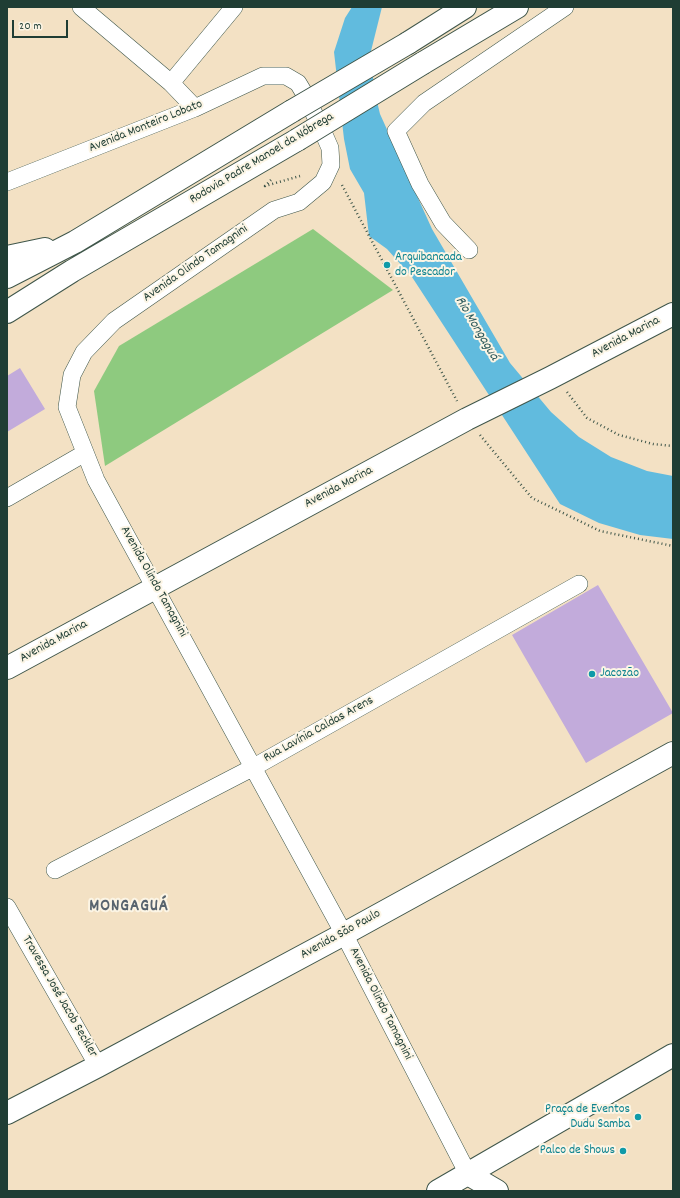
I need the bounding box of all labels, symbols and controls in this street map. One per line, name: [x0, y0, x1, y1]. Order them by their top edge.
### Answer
scale bar: [14, 12, 70, 38]
text: 20 m: [19, 18, 42, 35]
street label: Avenida Monteiro Lobato: [87, 97, 205, 157]
street label: Rodovia Padre Manoel da Nóbrega: [187, 110, 337, 208]
street label: Avenida Olindo Tamagnini: [141, 222, 251, 306]
place label: Arquibancada do Pescador: [395, 250, 462, 281]
marker: Arquibancada do Pescador: [382, 260, 392, 270]
water label: Rio Mongaguá: [450, 294, 502, 364]
street label: Avenida Marina: [589, 314, 663, 362]
street label: Avenida Marina: [302, 464, 376, 512]
street label: Avenida Olindo Tamagnini: [116, 524, 190, 640]
street label: Avenida Marina: [18, 617, 90, 667]
place label: Jacozão: [600, 666, 639, 682]
marker: Jacozão: [587, 669, 597, 679]
street label: Rua Lavínia Caldas Arens: [261, 693, 377, 767]
district label: MONGAGUÁ: [89, 898, 169, 918]
street label: Avenida São Paulo: [298, 907, 384, 963]
street label: Travessa José Jacob Seckler: [18, 933, 100, 1061]
street label: Avenida Olindo Tamagnini: [345, 945, 415, 1063]
place label: Praça de Eventos Dudu Samba: [545, 1102, 630, 1133]
marker: Praça de Eventos Dudu Samba: [633, 1112, 643, 1122]
place label: Palco de Shows: [540, 1143, 615, 1159]
marker: Palco de Shows: [618, 1146, 628, 1156]

